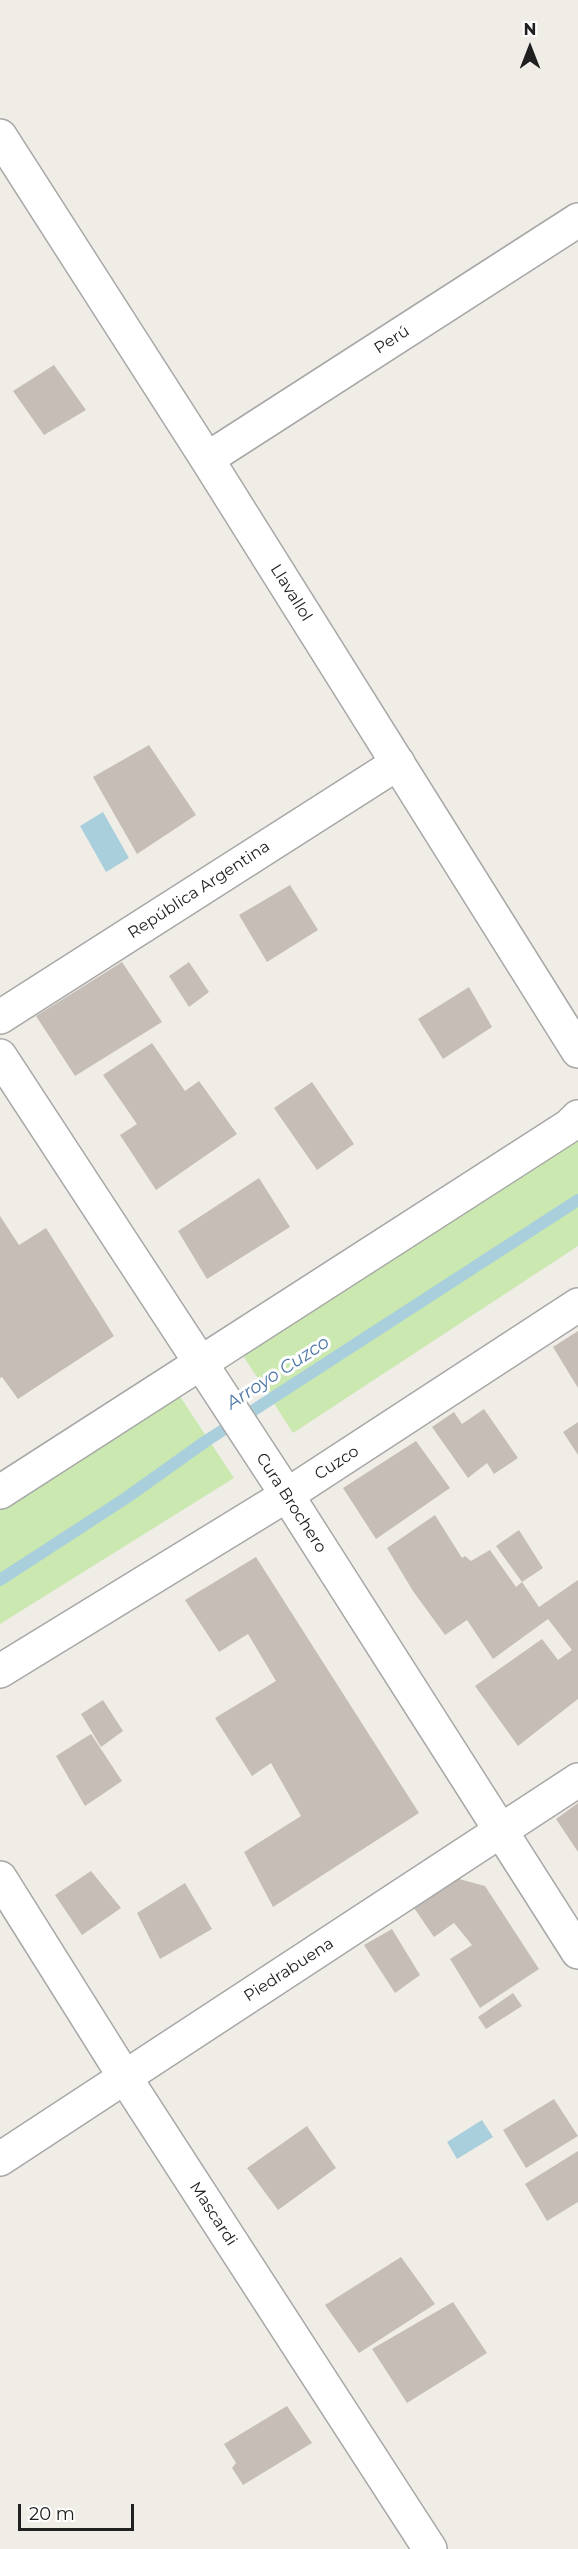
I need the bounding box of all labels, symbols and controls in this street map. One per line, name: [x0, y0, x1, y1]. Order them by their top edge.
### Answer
north arrow: [500, 18, 560, 78]
text: N: [524, 20, 536, 39]
street label: Perú: [371, 322, 413, 358]
street label: Llavallol: [266, 561, 316, 625]
street label: República Argentina: [125, 837, 273, 943]
water label: Arroyo Cuzco: [222, 1332, 334, 1414]
street label: Cuzco: [311, 1442, 363, 1484]
street label: Cura Brochero: [252, 1449, 330, 1557]
street label: Piedrabuena: [241, 1934, 337, 2006]
street label: Mascardi: [185, 2178, 241, 2250]
scale bar: [21, 2492, 136, 2530]
text: 20 m: [29, 2503, 75, 2525]

